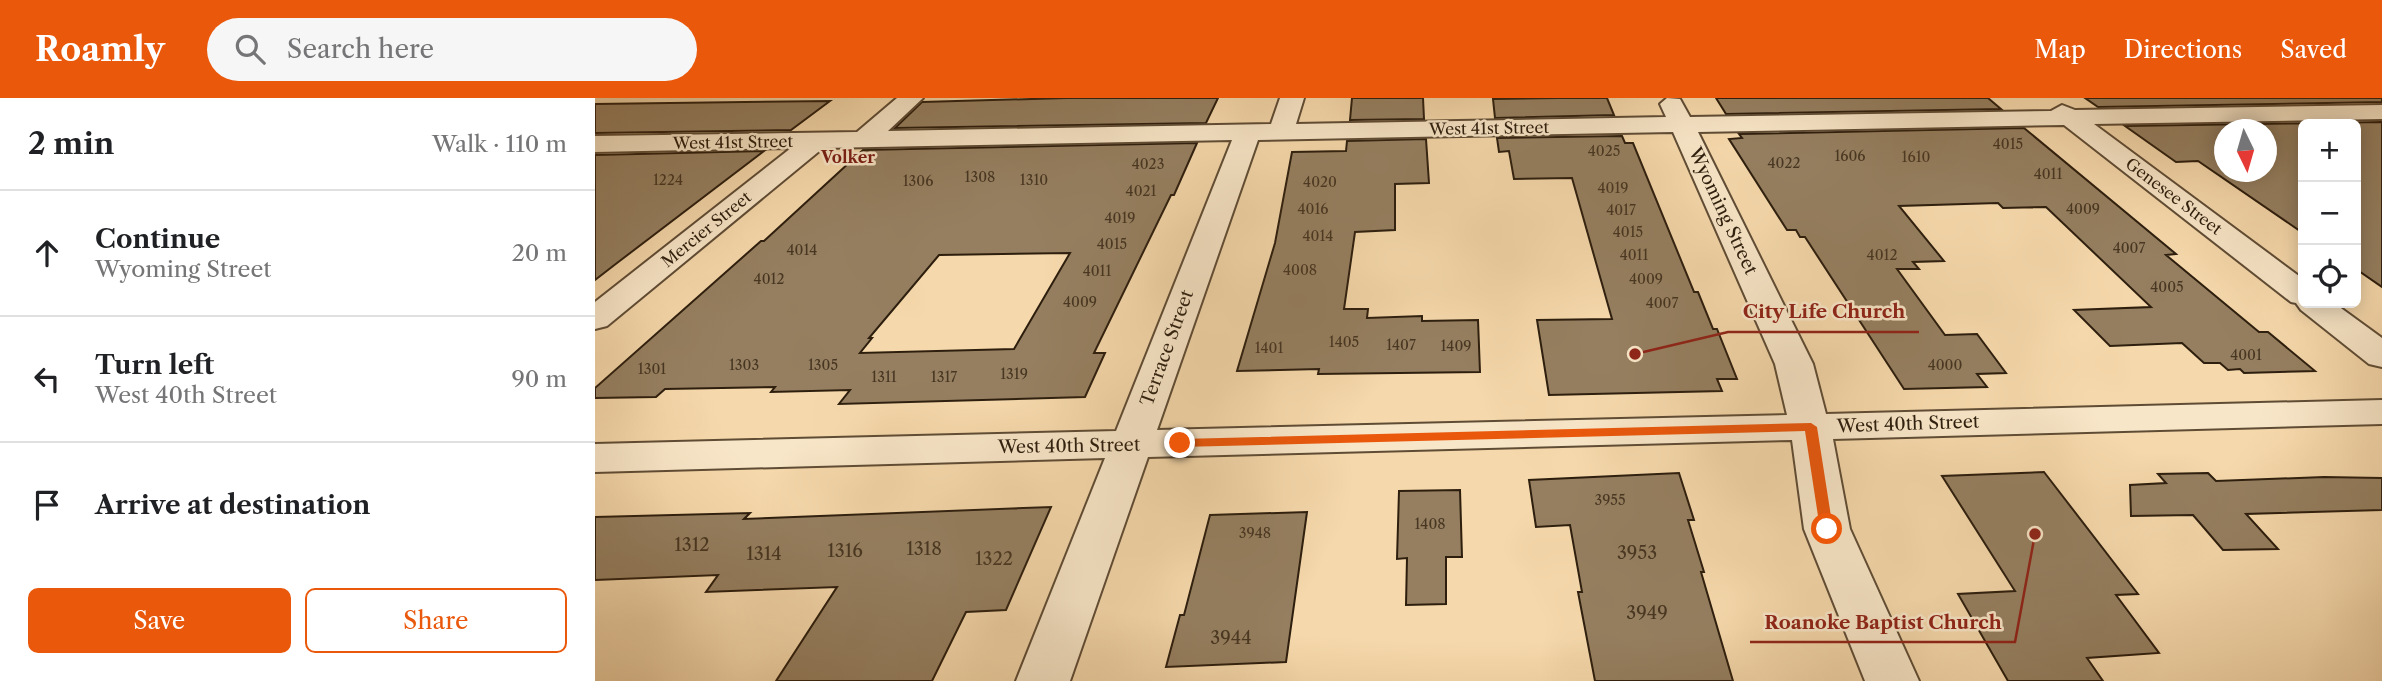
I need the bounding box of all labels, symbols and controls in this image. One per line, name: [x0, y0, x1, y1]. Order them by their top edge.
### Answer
search box: [207, 18, 697, 81]
text: Roamly: [35, 29, 165, 70]
icon: search: [231, 30, 269, 68]
text: Search here: [287, 33, 434, 65]
text: Map: [2034, 35, 2086, 64]
text: Directions: [2124, 35, 2242, 64]
text: Saved: [2280, 35, 2347, 64]
street label: West 41st Street: [1428, 117, 1550, 139]
north arrow: [2214, 119, 2277, 182]
map controls: [2298, 119, 2361, 308]
button: +: [2298, 119, 2361, 182]
text: 2 min: [28, 125, 114, 162]
text: Walk · 110 m: [432, 130, 567, 158]
street label: West 41st Street: [672, 131, 794, 153]
house number: 4015: [1993, 135, 2023, 153]
house number: 4025: [1588, 142, 1620, 160]
street label: Wyoming Street: [1683, 143, 1762, 279]
district label: Volker: [820, 147, 875, 167]
house number: 1606: [1834, 147, 1866, 165]
house number: 1610: [1902, 148, 1931, 166]
street label: Genesee Street: [2122, 153, 2226, 239]
house number: 4022: [1767, 154, 1801, 172]
house number: 4023: [1132, 155, 1164, 173]
house number: 4011: [2034, 165, 2062, 183]
house number: 1308: [965, 168, 995, 186]
house number: 1224: [653, 171, 683, 189]
house number: 1310: [1020, 171, 1048, 189]
house number: 1306: [903, 172, 933, 190]
house number: 4020: [1303, 173, 1337, 191]
house number: 4019: [1597, 179, 1629, 197]
house number: 4021: [1126, 182, 1157, 200]
button: −: [2298, 182, 2361, 245]
street label: Mercier Street: [657, 187, 755, 271]
house number: 4016: [1297, 200, 1329, 218]
house number: 4009: [2066, 200, 2100, 218]
house number: 4017: [1606, 201, 1636, 219]
house number: 4019: [1104, 209, 1136, 227]
text: Continue: [95, 223, 220, 255]
house number: 4015: [1613, 223, 1643, 241]
house number: 4014: [1303, 227, 1333, 245]
icon: ahead: [28, 234, 66, 272]
house number: 4015: [1097, 235, 1127, 253]
text: 20 m: [512, 239, 567, 267]
house number: 4007: [2113, 239, 2145, 257]
house number: 4014: [787, 241, 817, 259]
button: locate: [2298, 245, 2361, 308]
house number: 4011: [1620, 246, 1648, 264]
house number: 4012: [1867, 246, 1897, 264]
text: Wyoming Street: [95, 255, 272, 283]
house number: 4008: [1283, 261, 1317, 279]
house number: 4011: [1083, 262, 1111, 280]
house number: 4012: [754, 270, 784, 288]
house number: 4009: [1629, 270, 1663, 288]
house number: 4005: [2150, 278, 2184, 296]
street label: Terrace Street: [1136, 286, 1198, 409]
callout: City Life Church: [1728, 292, 1919, 332]
house number: 4009: [1063, 293, 1097, 311]
house number: 4007: [1646, 294, 1678, 312]
text: City Life Church: [1743, 300, 1905, 323]
house number: 1405: [1329, 333, 1359, 351]
house number: 1407: [1386, 336, 1416, 354]
house number: 1409: [1440, 337, 1472, 355]
house number: 1401: [1255, 339, 1283, 357]
house number: 4001: [2230, 346, 2262, 364]
text: Turn left: [95, 349, 214, 381]
house number: 1303: [729, 356, 759, 374]
house number: 1305: [808, 356, 838, 374]
house number: 4000: [1928, 356, 1962, 374]
icon: left: [28, 360, 66, 398]
house number: 1301: [638, 360, 666, 378]
text: 90 m: [511, 365, 567, 393]
house number: 1319: [1000, 365, 1028, 383]
house number: 1311: [871, 368, 897, 386]
house number: 1317: [931, 368, 957, 386]
text: West 40th Street: [95, 381, 277, 409]
street label: West 40th Street: [1835, 410, 1980, 438]
route end: [1164, 427, 1195, 458]
street label: West 40th Street: [997, 434, 1141, 458]
icon: arrive: [28, 486, 66, 524]
text: Arrive at destination: [95, 489, 370, 521]
house number: 3955: [1594, 491, 1626, 509]
route start: [1811, 513, 1842, 544]
house number: 1408: [1414, 515, 1446, 533]
house number: 3948: [1239, 524, 1271, 542]
house number: 1312: [674, 534, 710, 556]
house number: 1318: [906, 538, 942, 560]
house number: 1316: [827, 540, 863, 562]
house number: 3953: [1617, 542, 1657, 564]
house number: 1314: [746, 543, 782, 565]
house number: 1322: [975, 548, 1013, 570]
button: Save: [28, 588, 291, 653]
button: Share: [305, 588, 567, 653]
house number: 3949: [1626, 602, 1668, 624]
callout: Roanoke Baptist Church: [1750, 602, 2015, 642]
text: Roanoke Baptist Church: [1764, 611, 2002, 634]
house number: 3944: [1210, 627, 1252, 649]

